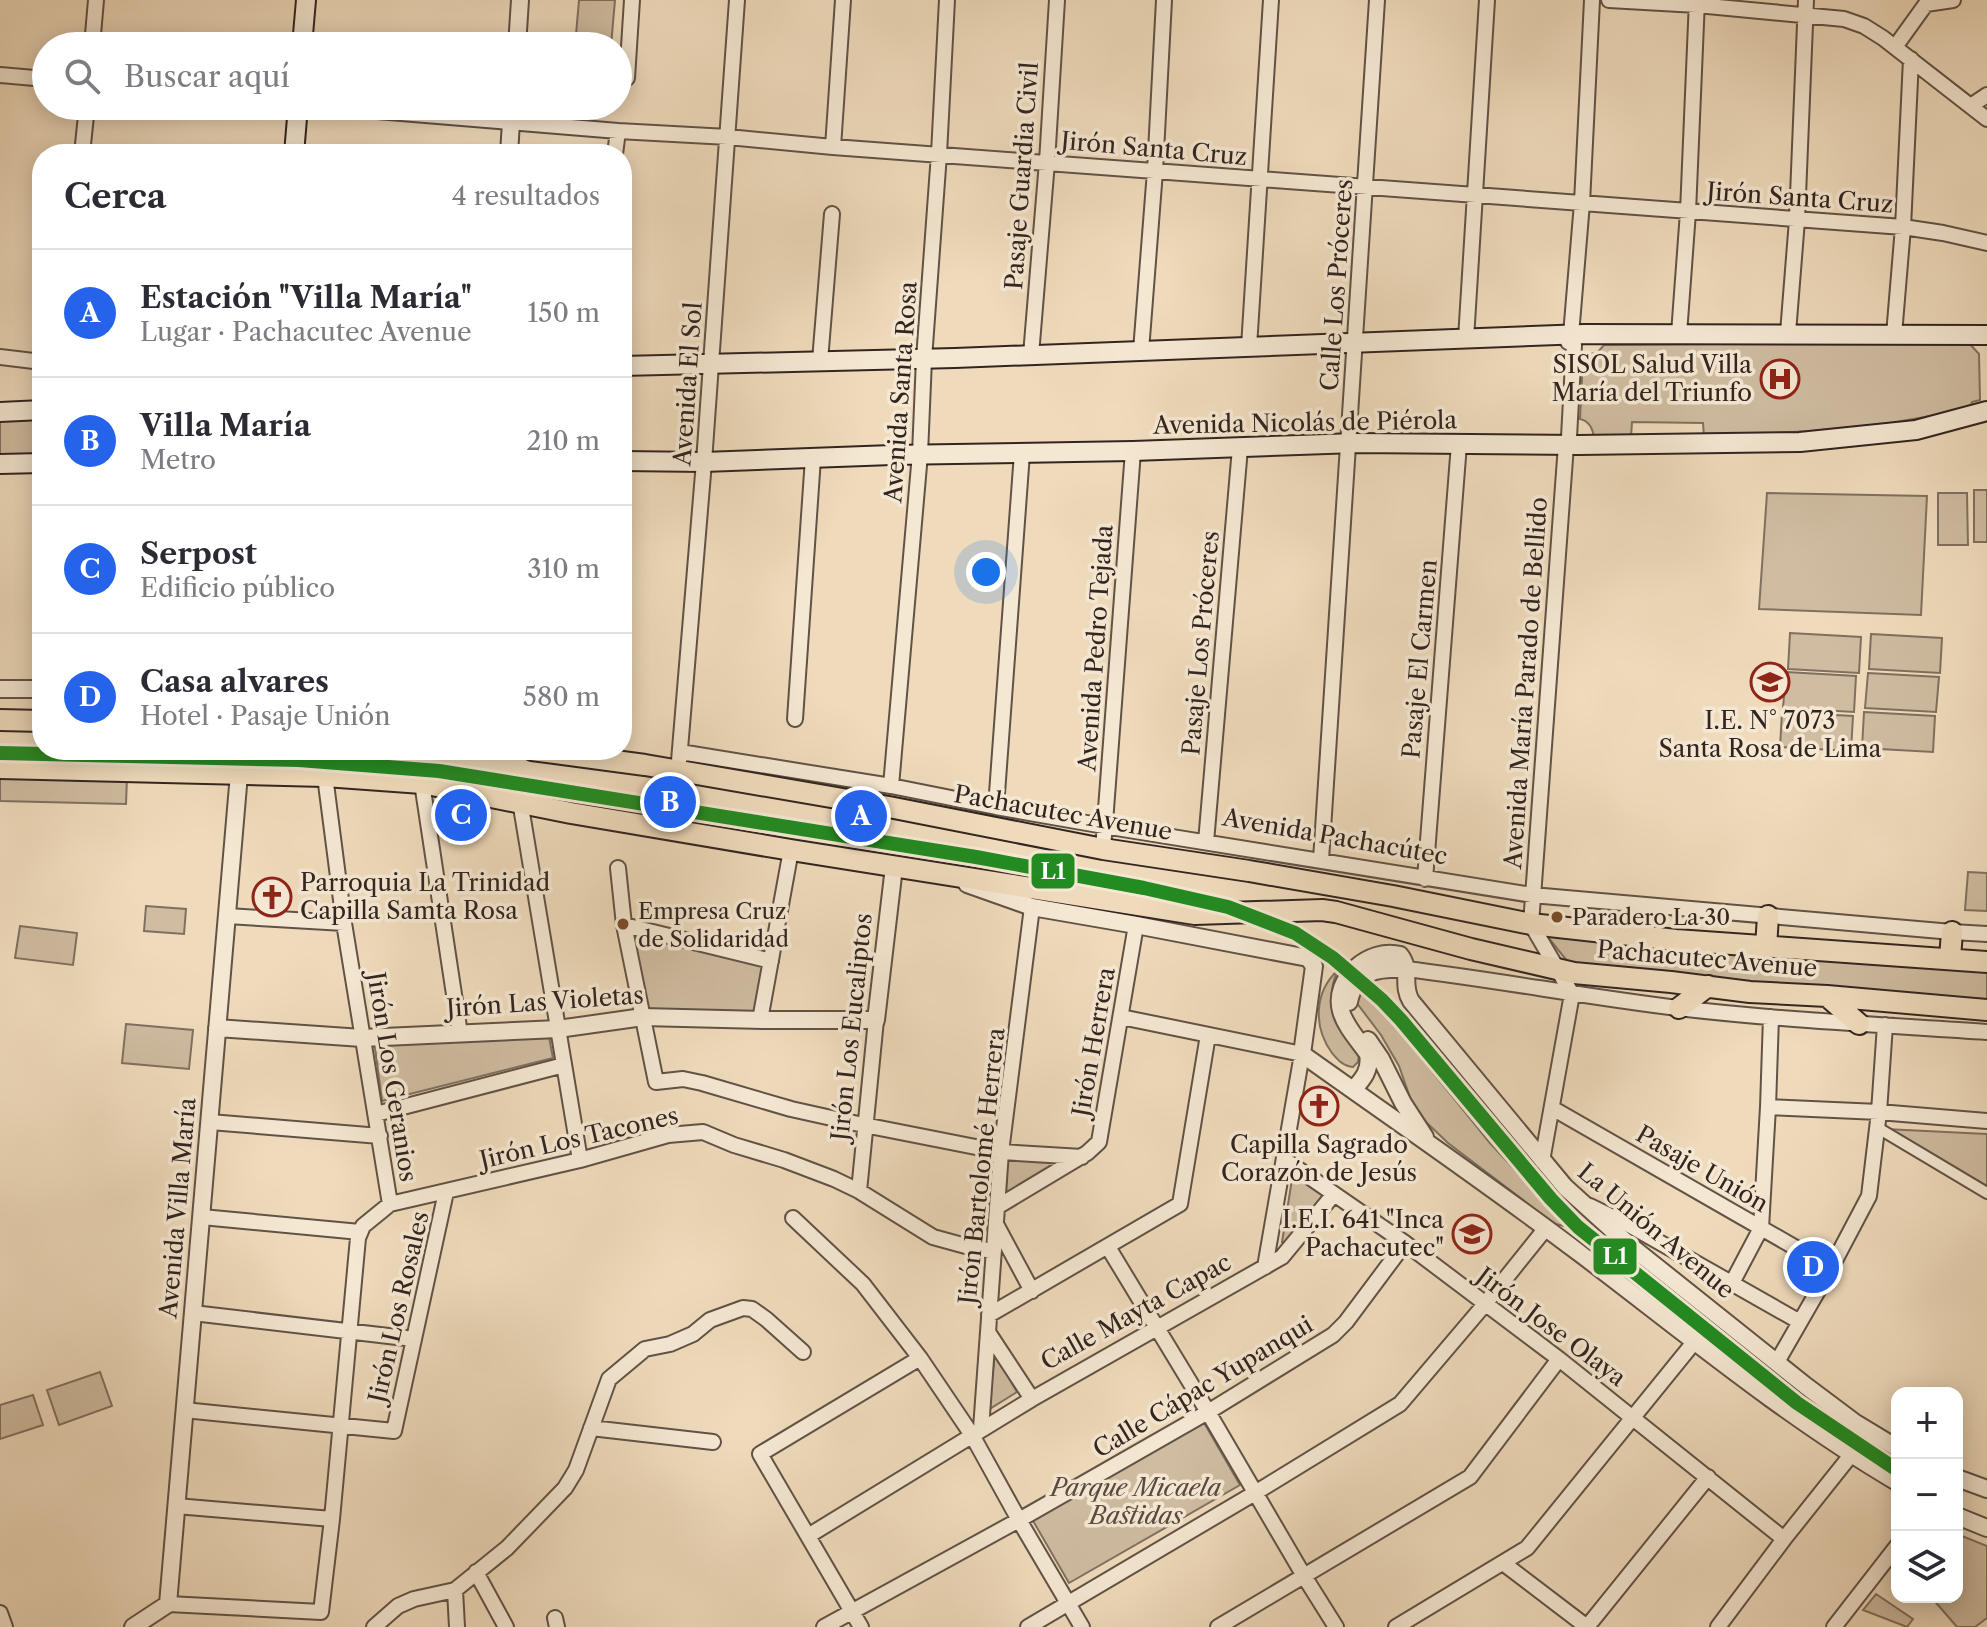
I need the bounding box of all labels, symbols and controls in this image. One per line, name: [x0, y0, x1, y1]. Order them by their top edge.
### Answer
search box: [32, 32, 632, 120]
icon: search: [60, 54, 104, 98]
text: Buscar aquí: [124, 58, 290, 95]
street label: Pasaje Guardia Civil: [999, 61, 1044, 291]
street label: Jirón Santa Cruz: [1056, 126, 1248, 171]
text: Cerca: [64, 175, 166, 217]
street label: Jirón Santa Cruz: [1702, 176, 1894, 218]
street label: Calle Los Próceres: [1315, 178, 1358, 392]
text: 4 resultados: [452, 180, 600, 212]
text: Estación "Villa María": [140, 279, 472, 316]
street label: Avenida Santa Rosa: [878, 280, 923, 505]
text: A: [80, 297, 100, 329]
text: 150 m: [527, 297, 600, 329]
street label: Avenida El Sol: [667, 301, 708, 468]
text: Lugar · Pachacutec Avenue: [140, 316, 472, 348]
place label: SISOL Salud Villa María del Triunfo: [1551, 350, 1752, 407]
hospital icon: SISOL Salud Villa María del Triunfo: [1759, 358, 1801, 400]
street label: Avenida Nicolás de Piérola: [1152, 405, 1458, 440]
text: Villa María: [140, 407, 311, 444]
text: B: [80, 425, 100, 457]
text: 210 m: [527, 425, 600, 457]
text: Metro: [140, 444, 216, 476]
street label: Avenida María Parado de Bellido: [1498, 496, 1553, 871]
street label: Avenida Pedro Tejada: [1072, 523, 1119, 773]
street label: Pasaje Los Próceres: [1176, 529, 1225, 756]
text: Serpost: [140, 535, 257, 572]
your location: [966, 552, 1006, 592]
text: C: [80, 553, 100, 585]
text: 310 m: [527, 553, 600, 585]
street label: Pasaje El Carmen: [1396, 558, 1443, 760]
text: Edificio público: [140, 572, 335, 604]
school or university icon: I.E. N° 7073 Santa Rosa de Lima: [1749, 661, 1791, 703]
text: Casa alvares: [140, 663, 329, 700]
text: D: [79, 681, 101, 713]
text: 580 m: [523, 681, 600, 713]
text: Hotel · Pasaje Unión: [140, 700, 390, 732]
place label: I.E. N° 7073 Santa Rosa de Lima: [1659, 706, 1882, 763]
pin: B: [644, 772, 696, 832]
street label: Pachacutec Avenue: [952, 779, 1174, 846]
pin: C: [435, 785, 487, 845]
pin: A: [835, 786, 887, 846]
street label: Avenida Pachacútec: [1219, 802, 1450, 871]
line badge: L1: [1030, 852, 1076, 890]
text: L1: [1040, 858, 1066, 885]
place label: Parroquia La Trinidad Capilla Samta Rosa: [300, 868, 551, 925]
church icon: Parroquia La Trinidad Capilla Samta Rosa: [251, 876, 293, 918]
place label: Empresa Cruz de Solidaridad: [638, 898, 789, 953]
place label: Paradero La 30: [1572, 904, 1730, 931]
marker: Paradero La 30: [1549, 909, 1565, 925]
street label: Jirón Los Eucaliptos: [825, 912, 878, 1146]
marker: Empresa Cruz de Solidaridad: [615, 916, 631, 932]
street label: Pachacutec Avenue: [1596, 934, 1818, 983]
street label: Jirón Herrera: [1065, 965, 1121, 1123]
street label: Jirón Los Geranios: [361, 966, 423, 1184]
street label: Jirón Las Violetas: [441, 980, 645, 1023]
street label: Jirón Bartolomé Herrera: [952, 1026, 1010, 1310]
church icon: Capilla Sagrado Corazón de Jesús: [1298, 1085, 1340, 1127]
street label: Avenida Villa María: [153, 1096, 202, 1320]
street label: Jirón Los Tacones: [473, 1101, 681, 1175]
street label: Pasaje Unión: [1631, 1119, 1774, 1218]
place label: Capilla Sagrado Corazón de Jesús: [1221, 1130, 1417, 1187]
street label: La Unión Avenue: [1572, 1157, 1740, 1304]
place label: I.E.I. 641 "Inca Pachacutec": [1282, 1205, 1444, 1262]
street label: Jirón Los Rosales: [362, 1208, 435, 1409]
school or university icon: I.E.I. 641 "Inca Pachacutec": [1451, 1213, 1493, 1255]
line badge: L1: [1592, 1237, 1638, 1276]
pin: D: [1787, 1237, 1839, 1297]
text: L1: [1602, 1243, 1628, 1270]
street label: Calle Mayta Capac: [1035, 1247, 1236, 1376]
street label: Jirón Jose Olaya: [1468, 1259, 1632, 1392]
street label: Calle Cápac Yupanqui: [1088, 1310, 1318, 1464]
map controls: [1891, 1387, 1963, 1603]
button: +: [1891, 1387, 1963, 1459]
button: −: [1891, 1459, 1963, 1531]
park label: Parque Micaela Bastidas: [1049, 1473, 1221, 1530]
button: layers: [1891, 1531, 1963, 1603]

